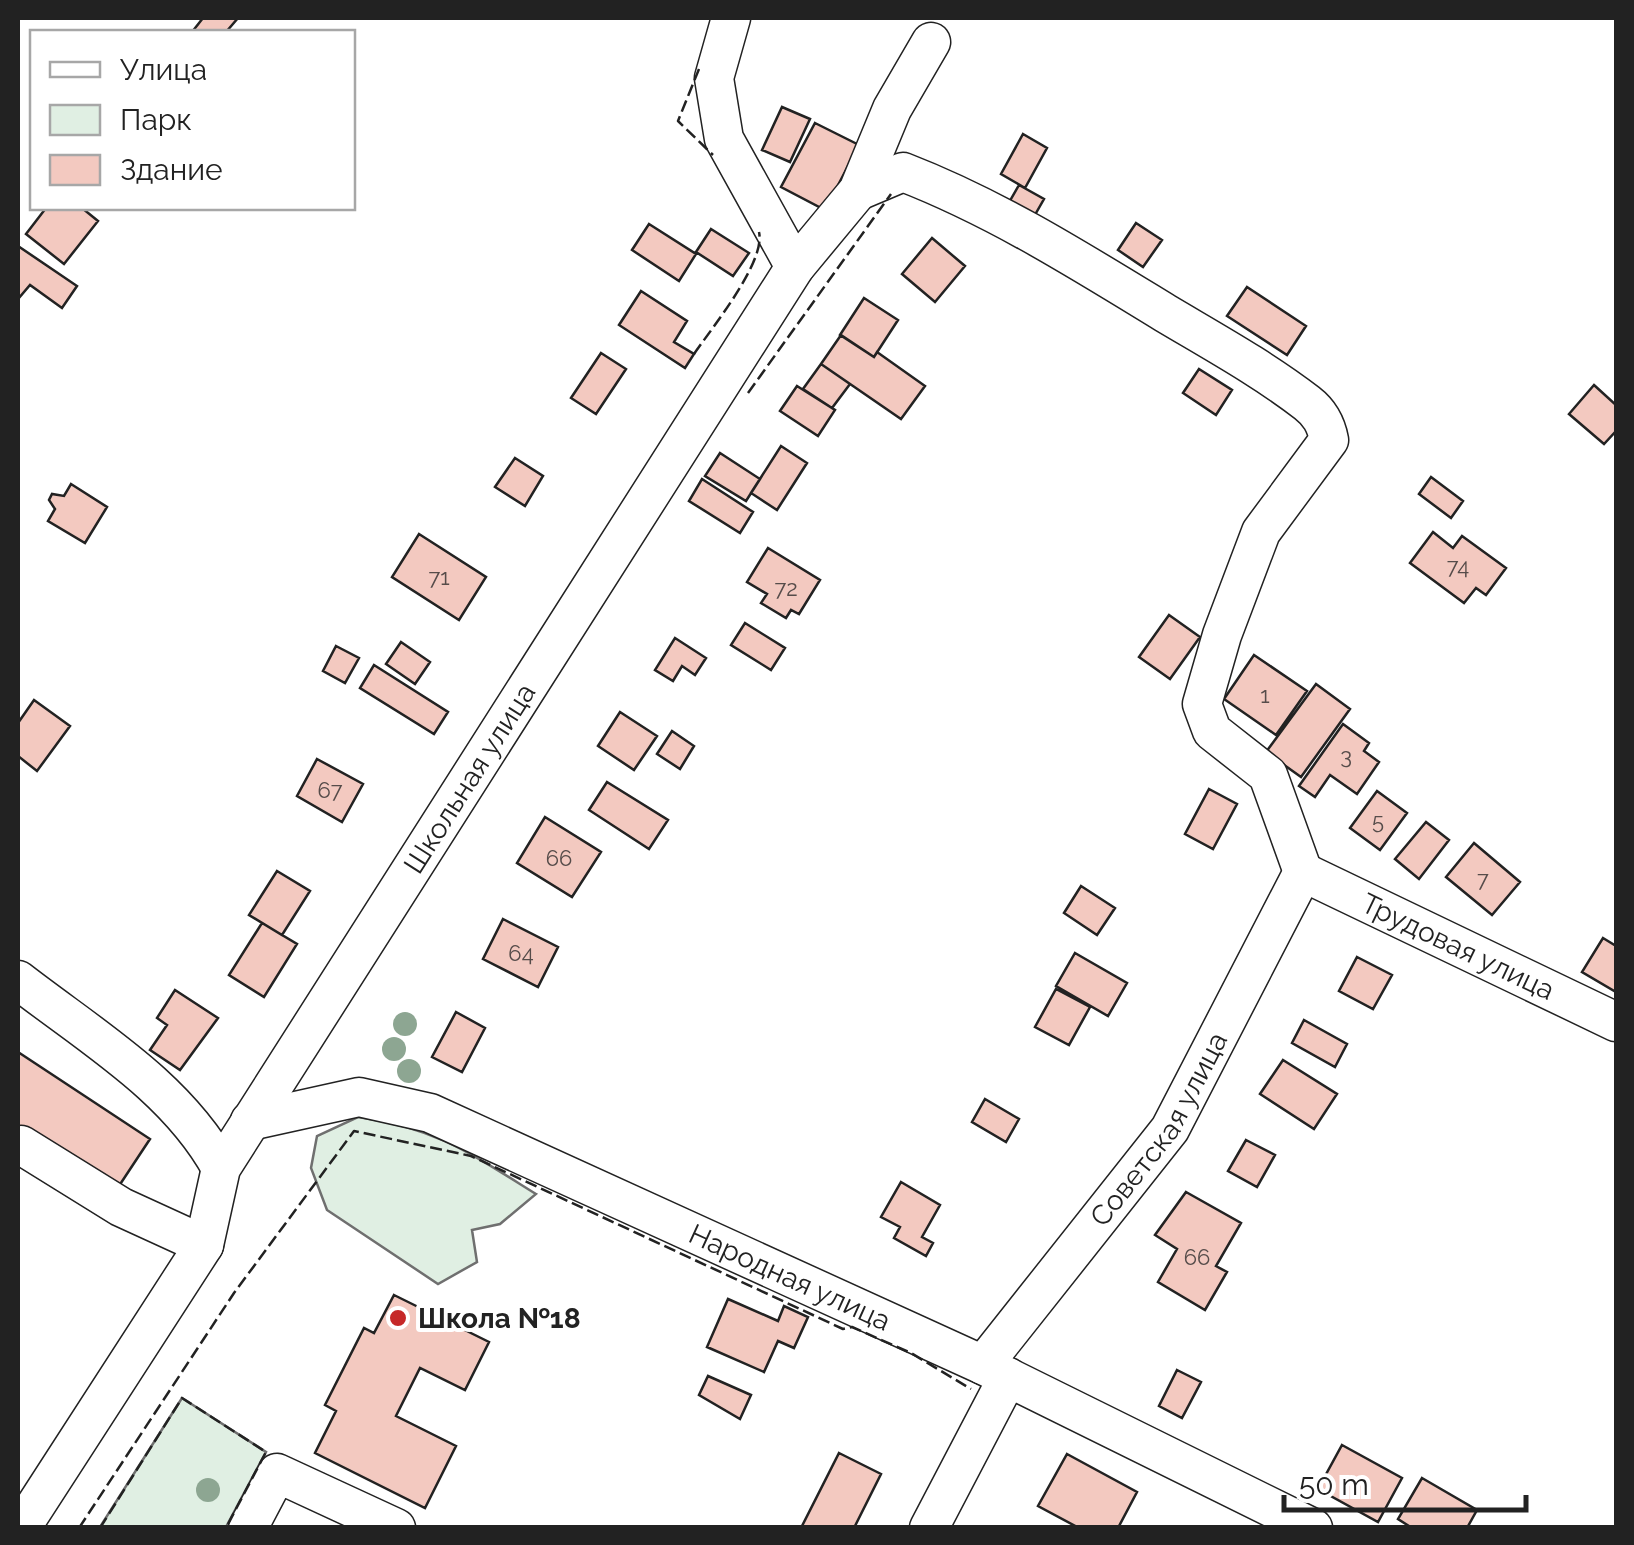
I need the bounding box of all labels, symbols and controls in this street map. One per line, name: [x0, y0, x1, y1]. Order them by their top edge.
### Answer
legend: [30, 30, 355, 210]
text: Улица: [120, 52, 207, 87]
text: Парк: [120, 102, 192, 137]
text: Здание: [120, 152, 223, 187]
house number: 74: [1447, 553, 1469, 579]
house number: 71: [428, 564, 450, 590]
house number: 72: [774, 575, 798, 601]
street label: Школьная улица: [397, 677, 542, 879]
house number: 1: [1260, 682, 1270, 708]
house number: 3: [1340, 743, 1352, 769]
house number: 67: [317, 777, 343, 803]
house number: 5: [1372, 808, 1384, 834]
house number: 66: [546, 845, 572, 871]
house number: 7: [1477, 866, 1489, 892]
street label: Трудовая улица: [1356, 886, 1560, 1007]
house number: 64: [508, 940, 534, 966]
street label: Советская улица: [1083, 1026, 1234, 1233]
street label: Народная улица: [684, 1217, 896, 1337]
house number: 66: [1184, 1244, 1210, 1270]
place label: Школа №18: [418, 1302, 581, 1335]
marker: Школа №18: [387, 1307, 409, 1329]
scale bar: [1284, 1450, 1526, 1512]
text: 50 m: [1299, 1467, 1369, 1502]

